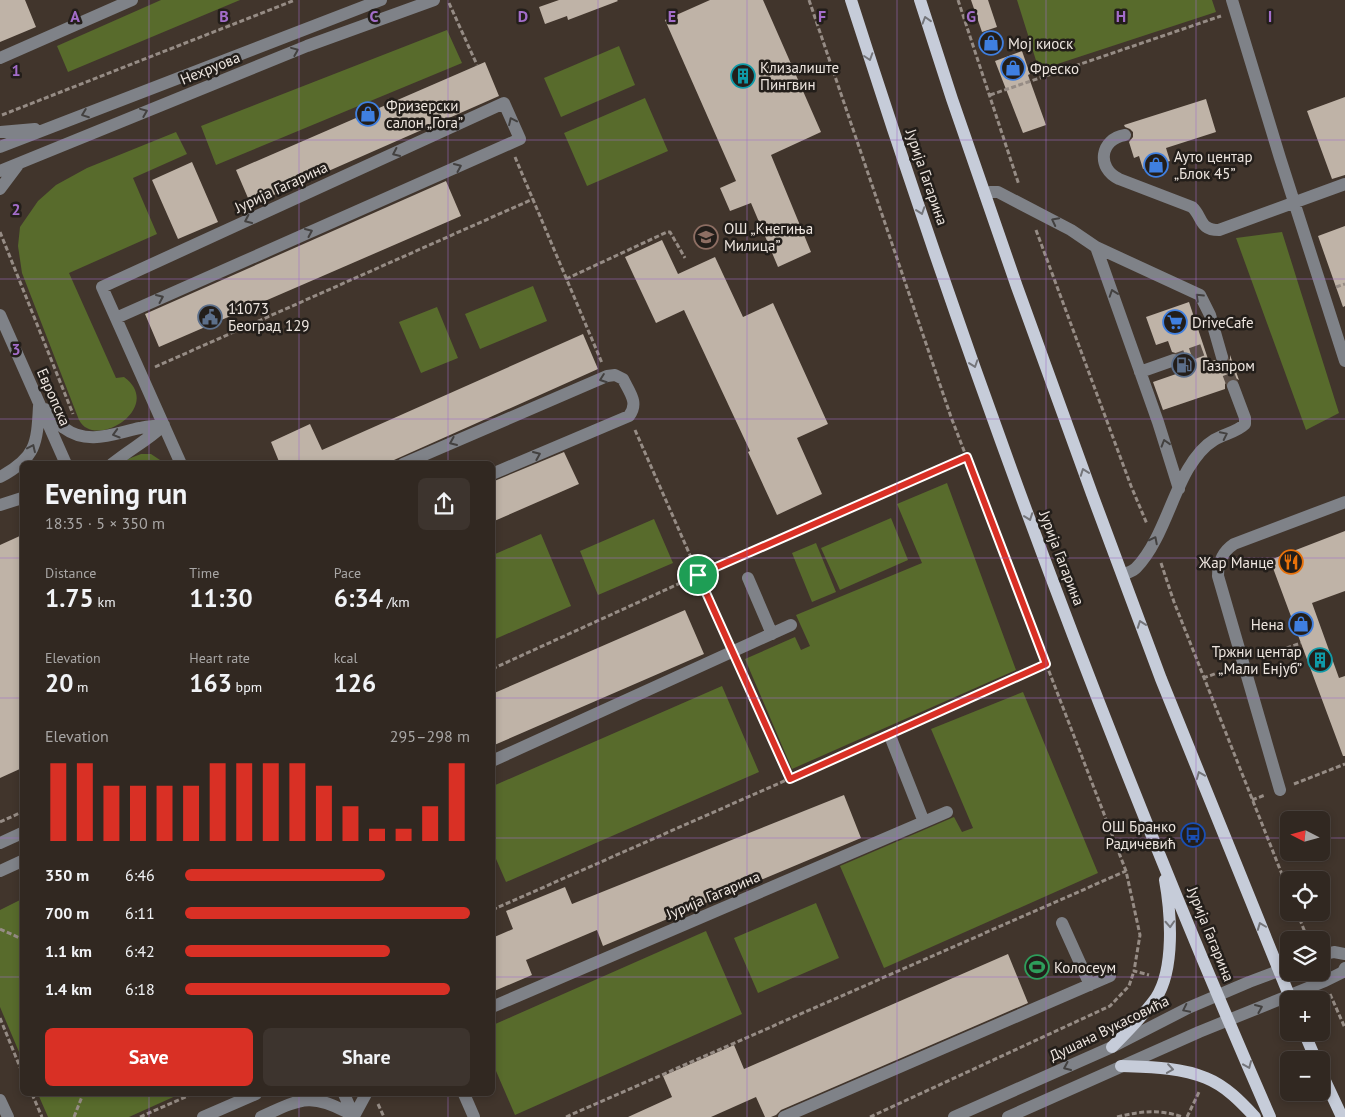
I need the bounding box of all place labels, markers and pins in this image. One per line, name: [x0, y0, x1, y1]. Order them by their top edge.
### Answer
shop icon: Мој киоск: [978, 30, 1004, 56]
place label: Мој киоск: [1008, 34, 1074, 53]
shop icon: Фреско: [1000, 55, 1026, 81]
place label: Клизалиште Пингвин: [760, 58, 839, 94]
place label: Фреско: [1030, 59, 1079, 78]
building icon: Клизалиште Пингвин: [730, 63, 756, 89]
place label: Фризерски салон „Гога”: [386, 96, 463, 132]
shop icon: Фризерски салон „Гога”: [355, 101, 381, 127]
place label: Ауто центар „Блок 45”: [1174, 147, 1253, 183]
shop icon: Ауто центар „Блок 45”: [1143, 152, 1169, 178]
place label: ОШ „Кнегиња Милица”: [724, 219, 813, 255]
school or university icon: ОШ „Кнегиња Милица”: [693, 224, 719, 250]
place label: 11073 Београд 129: [228, 299, 309, 335]
public building icon: 11073 Београд 129: [197, 304, 223, 330]
supermarket icon: DriveCafe: [1162, 309, 1188, 335]
place label: DriveCafe: [1192, 313, 1254, 332]
fuel station icon: Газпром: [1171, 352, 1197, 378]
place label: Газпром: [1202, 356, 1255, 375]
restaurant icon: Жар Манце: [1278, 549, 1304, 575]
place label: Жар Манце: [1198, 553, 1274, 572]
pin: [677, 554, 719, 596]
shop icon: Нена: [1288, 611, 1314, 637]
place label: Нена: [1251, 615, 1284, 634]
place label: Тржни центар „Мали Енјуб”: [1212, 642, 1302, 678]
building icon: Тржни центар „Мали Енјуб”: [1307, 647, 1333, 673]
place label: ОШ Бранко Радичевић: [1102, 817, 1176, 853]
bus stop icon: ОШ Бранко Радичевић: [1180, 822, 1206, 848]
sports icon: Колосеум: [1024, 954, 1050, 980]
place label: Колосеум: [1054, 958, 1116, 977]

